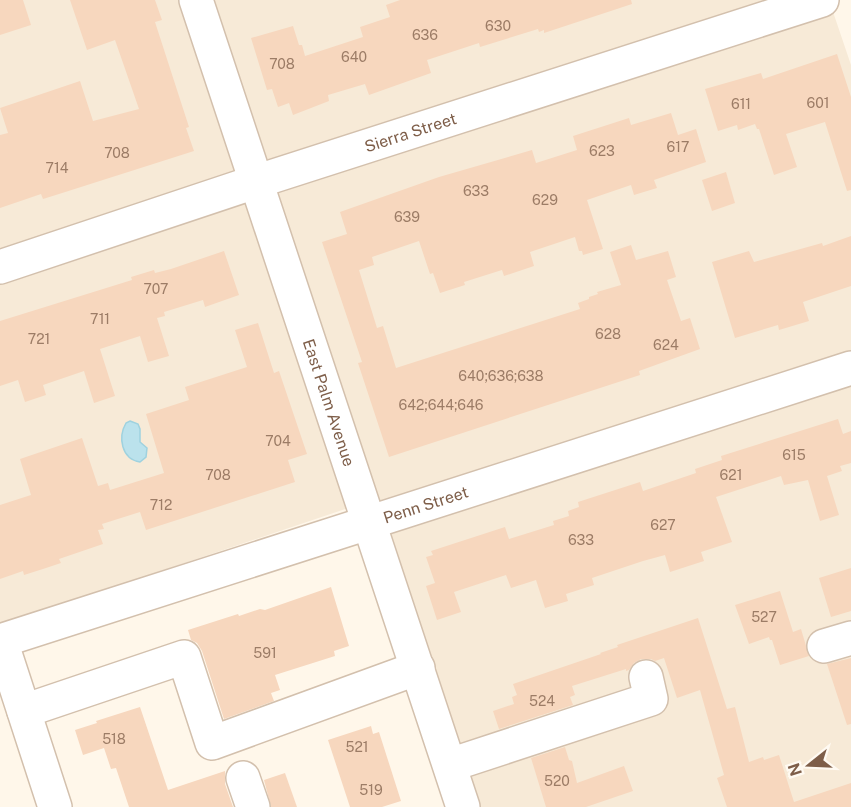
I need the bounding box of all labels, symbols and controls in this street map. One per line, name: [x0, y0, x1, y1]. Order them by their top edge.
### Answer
house number: 630: [485, 18, 511, 34]
house number: 636: [412, 27, 438, 43]
house number: 640: [341, 49, 367, 65]
house number: 708: [269, 56, 295, 72]
house number: 601: [807, 95, 829, 111]
house number: 611: [731, 96, 751, 112]
street label: Sierra Street: [362, 109, 459, 156]
house number: 617: [667, 139, 689, 155]
house number: 623: [589, 143, 615, 159]
house number: 708: [104, 145, 130, 161]
house number: 714: [45, 160, 69, 176]
house number: 633: [463, 183, 489, 199]
house number: 629: [532, 192, 558, 208]
house number: 639: [394, 209, 420, 225]
house number: 707: [144, 281, 168, 297]
house number: 711: [90, 311, 110, 327]
house number: 628: [595, 326, 621, 342]
house number: 721: [28, 331, 50, 347]
street label: East Palm Avenue: [299, 337, 359, 469]
house number: 624: [653, 337, 679, 353]
house number: 640;636;638: [458, 368, 544, 384]
house number: 642;644;646: [398, 397, 484, 413]
house number: 704: [265, 433, 291, 449]
house number: 615: [782, 447, 806, 463]
house number: 708: [205, 467, 231, 483]
house number: 621: [720, 467, 742, 483]
street label: Penn Street: [381, 482, 471, 527]
house number: 712: [150, 497, 172, 513]
house number: 627: [650, 517, 676, 533]
house number: 633: [568, 532, 594, 548]
house number: 527: [751, 609, 777, 625]
house number: 591: [253, 645, 277, 661]
house number: 524: [529, 693, 555, 709]
house number: 518: [102, 731, 126, 747]
north arrow: [779, 735, 839, 795]
house number: 521: [345, 739, 369, 755]
text: N: [784, 761, 806, 778]
house number: 520: [544, 773, 570, 789]
house number: 519: [359, 782, 383, 798]

